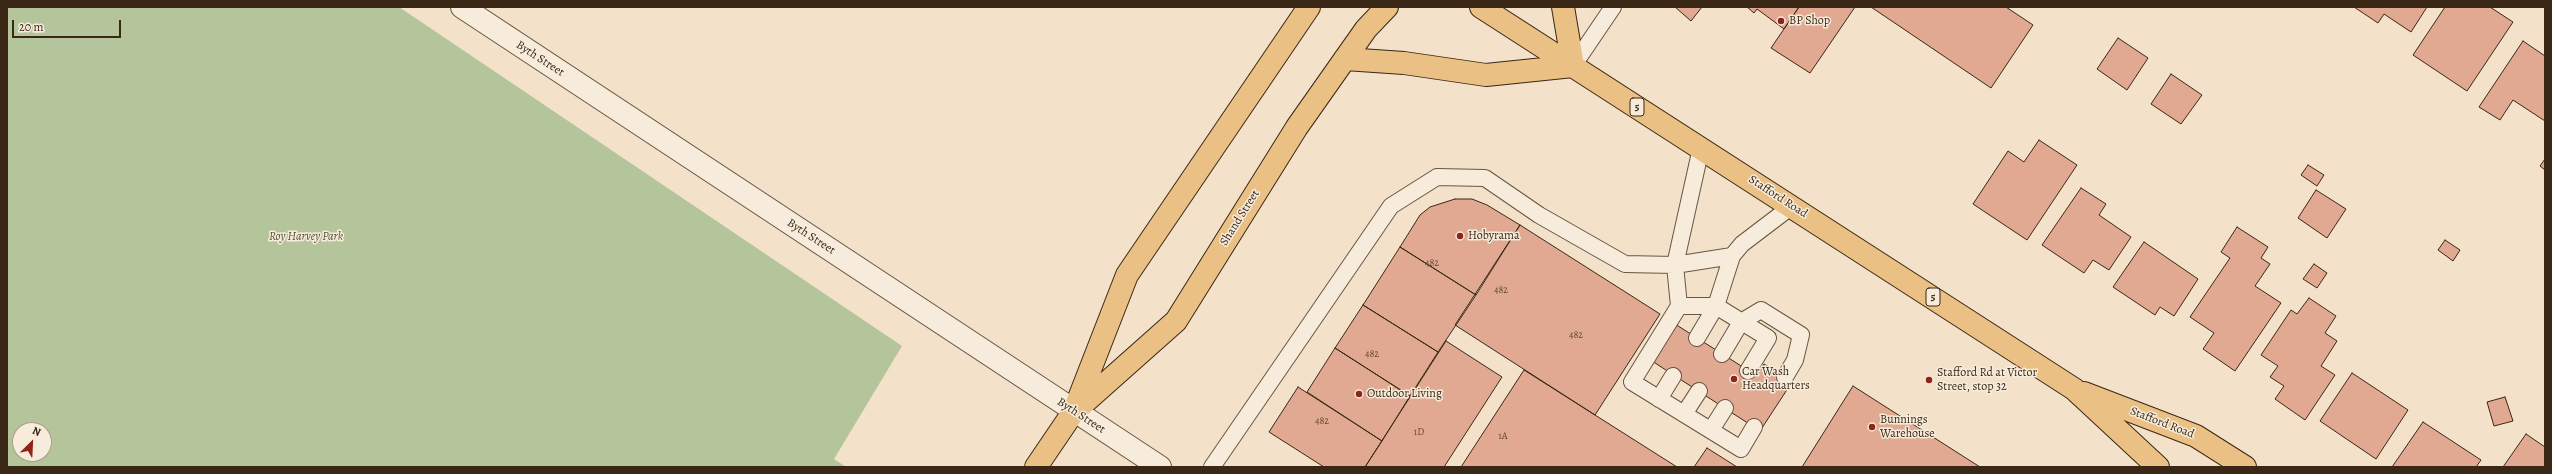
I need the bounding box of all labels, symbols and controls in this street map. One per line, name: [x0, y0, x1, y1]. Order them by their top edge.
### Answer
scale bar: [14, 12, 123, 38]
place label: BP Shop: [1789, 14, 1830, 28]
marker: BP Shop: [1776, 16, 1786, 26]
text: 20 m: [19, 19, 43, 35]
street label: Byth Street: [513, 38, 567, 80]
road number: 5: [1630, 98, 1644, 116]
street label: Stafford Road: [1746, 173, 1810, 221]
street label: Shand Street: [1217, 187, 1263, 249]
street label: Byth Street: [784, 216, 838, 258]
place label: Hobyrama: [1468, 229, 1520, 243]
park label: Roy Harvey Park: [269, 230, 343, 244]
marker: Hobyrama: [1455, 231, 1465, 241]
house number: 482: [1425, 258, 1439, 270]
house number: 482: [1494, 285, 1508, 297]
road number: 5: [1926, 288, 1940, 306]
house number: 482: [1569, 330, 1583, 342]
house number: 482: [1365, 349, 1379, 361]
place label: Car Wash Headquarters: [1742, 365, 1810, 393]
place label: Stafford Rd at Victor Street, stop 32: [1937, 366, 2037, 394]
marker: Car Wash Headquarters: [1729, 374, 1739, 384]
marker: Stafford Rd at Victor Street, stop 32: [1924, 375, 1934, 385]
place label: Outdoor Living: [1367, 387, 1442, 401]
marker: Outdoor Living: [1354, 389, 1364, 399]
street label: Byth Street: [1054, 395, 1108, 437]
street label: Stafford Road: [2128, 404, 2196, 442]
place label: Bunnings Warehouse: [1880, 413, 1935, 441]
house number: 482: [1315, 416, 1329, 428]
north arrow: [12, 422, 52, 462]
marker: Bunnings Warehouse: [1867, 422, 1877, 432]
text: N: [30, 423, 43, 440]
house number: 1D: [1414, 427, 1424, 439]
house number: 1A: [1498, 431, 1508, 443]

